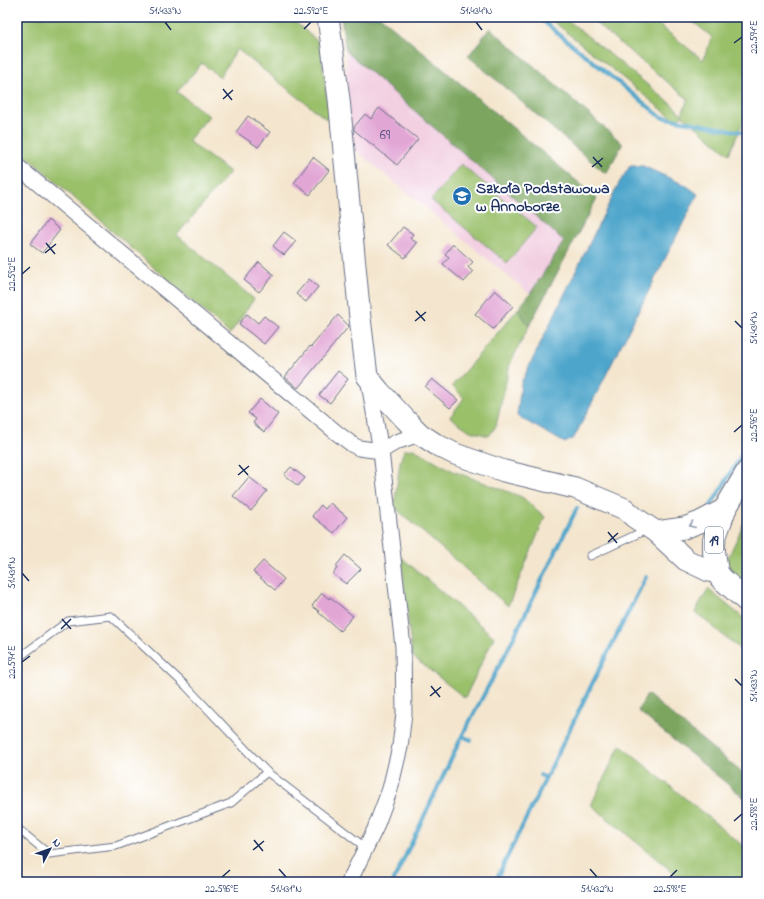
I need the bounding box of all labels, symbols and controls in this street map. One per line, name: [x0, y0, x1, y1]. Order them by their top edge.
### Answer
text: 51.433°N: [149, 4, 182, 19]
text: 22.592°E: [294, 4, 328, 19]
text: 51.434°N: [460, 4, 493, 19]
text: 22.594°E: [747, 20, 762, 54]
house number: 69: [380, 125, 391, 146]
place label: Szkoła Podstawowa w Annoborze: [476, 177, 610, 219]
school or university icon: Szkoła Podstawowa w Annoborze: [451, 185, 473, 207]
text: 22.592°E: [5, 257, 20, 291]
text: 51.434°N: [747, 311, 762, 344]
text: 22.596°E: [747, 408, 762, 442]
one-way arrow: [688, 520, 696, 528]
road number: 19: [705, 527, 723, 553]
text: 51.431°N: [5, 557, 20, 589]
text: 22.594°E: [5, 645, 20, 679]
text: 51.433°N: [747, 669, 762, 702]
text: 22.598°E: [747, 797, 762, 831]
north arrow: [30, 829, 70, 869]
text: N: [48, 835, 65, 851]
text: 22.596°E: [205, 882, 239, 897]
text: 51.431°N: [270, 882, 302, 897]
text: 51.432°N: [580, 882, 614, 897]
text: 22.598°E: [653, 882, 687, 897]

